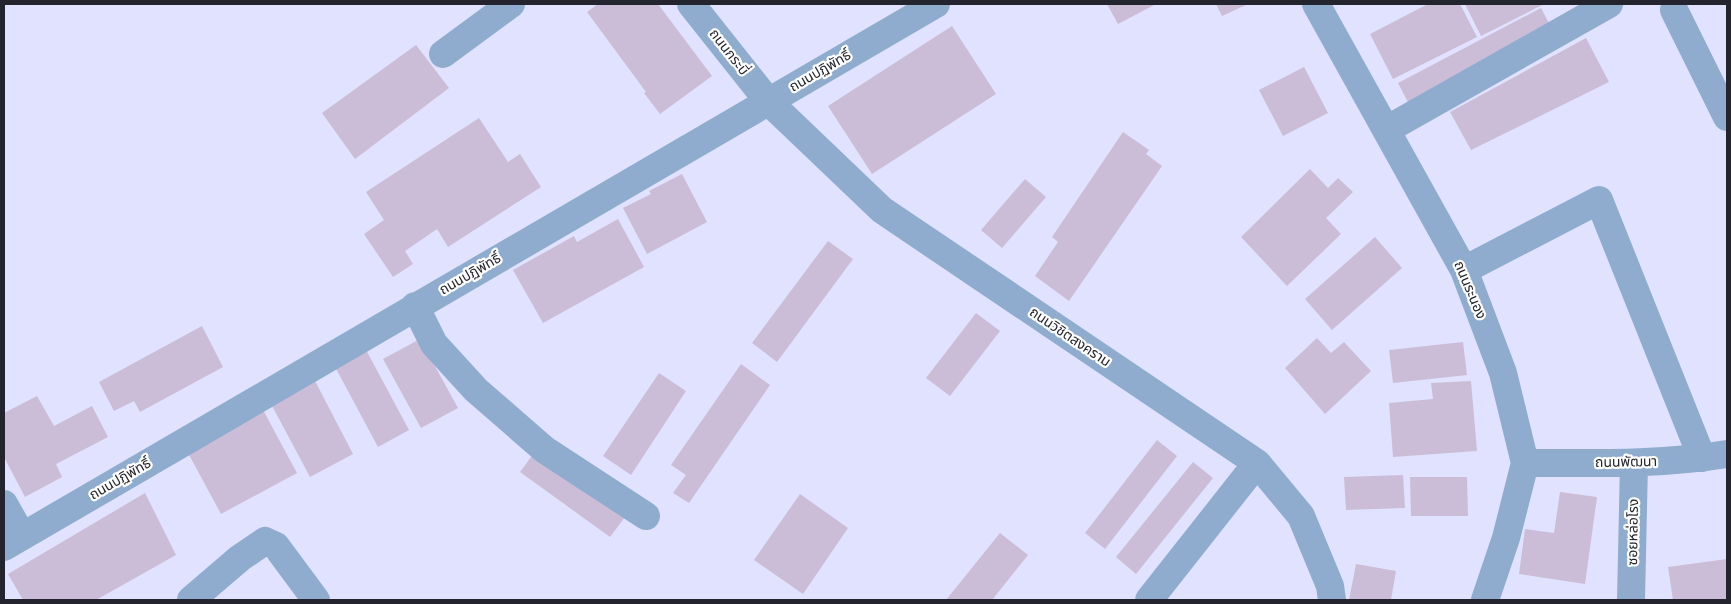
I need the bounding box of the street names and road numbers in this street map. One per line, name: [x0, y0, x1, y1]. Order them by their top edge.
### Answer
street label: ถนนกระบี่: [706, 24, 754, 79]
street label: ถนนปฏิพัทธิ์: [786, 46, 854, 95]
street label: ถนนปฏิพัทธิ์: [436, 249, 504, 298]
street label: ถนนระนอง: [1450, 258, 1490, 322]
street label: ถนนวิชิตสงคราม: [1026, 304, 1114, 370]
street label: ถนนพัฒนา: [1595, 453, 1657, 471]
street label: ถนนปฏิพัทธิ์: [86, 454, 154, 503]
street label: ซอยหล่อโรง: [1624, 498, 1642, 566]

